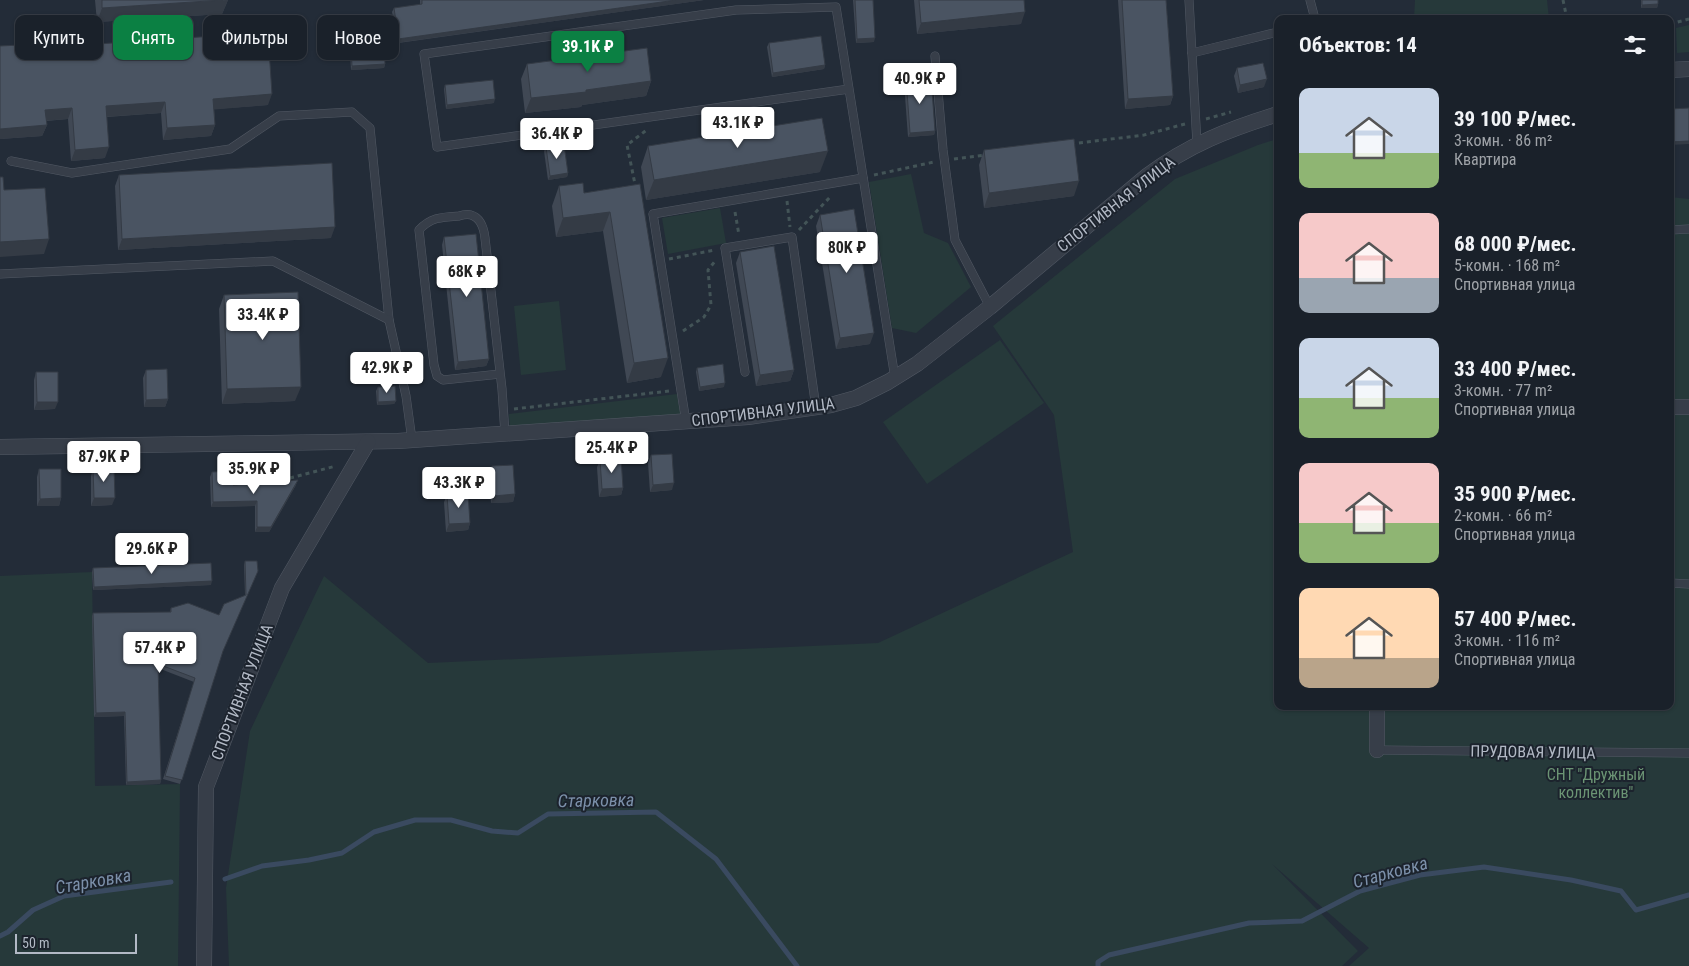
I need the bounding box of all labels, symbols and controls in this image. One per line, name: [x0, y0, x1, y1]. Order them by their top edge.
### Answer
chip: Купить: [15, 15, 103, 60]
chip: Снять: [113, 15, 193, 60]
chip: Фильтры: [203, 15, 307, 60]
chip: Новое: [317, 15, 399, 60]
pin: 39.1K ₽: [542, 30, 634, 73]
icon: filters: [1621, 31, 1649, 59]
text: Объектов: 14: [1299, 33, 1417, 57]
text: 39.1K ₽: [562, 37, 614, 56]
pin: 40.9K ₽: [874, 62, 966, 105]
text: 40.9K ₽: [894, 69, 946, 88]
pin: 43.1K ₽: [692, 106, 784, 149]
text: 39 100 ₽/мес.: [1454, 107, 1577, 131]
icon: home: [1339, 108, 1399, 168]
text: 43.1K ₽: [712, 113, 764, 132]
pin: 36.4K ₽: [511, 118, 603, 160]
text: 36.4K ₽: [531, 124, 583, 143]
text: 3-комн. · 86 m²: [1454, 131, 1552, 150]
text: Квартира: [1454, 150, 1516, 169]
street label: СПОРТИВНАЯ УЛИЦА: [1053, 152, 1179, 256]
pin: 80K ₽: [812, 232, 882, 274]
text: 68 000 ₽/мес.: [1454, 232, 1577, 256]
icon: home: [1339, 233, 1399, 293]
text: 80K ₽: [828, 238, 866, 257]
pin: 68K ₽: [432, 256, 502, 298]
text: 5-комн. · 168 m²: [1454, 256, 1560, 275]
text: 68K ₽: [448, 262, 486, 281]
text: Спортивная улица: [1454, 275, 1575, 294]
pin: 33.4K ₽: [217, 298, 309, 341]
text: 33.4K ₽: [237, 305, 289, 324]
pin: 42.9K ₽: [341, 352, 433, 394]
text: 33 400 ₽/мес.: [1454, 357, 1577, 381]
text: 42.9K ₽: [361, 358, 413, 377]
icon: home: [1339, 358, 1399, 418]
text: 3-комн. · 77 m²: [1454, 381, 1552, 400]
street label: СПОРТИВНАЯ УЛИЦА: [690, 394, 836, 430]
text: Спортивная улица: [1454, 400, 1575, 419]
pin: 25.4K ₽: [566, 432, 658, 474]
text: 25.4K ₽: [586, 438, 638, 457]
pin: 87.9K ₽: [58, 440, 150, 483]
text: 87.9K ₽: [78, 447, 130, 466]
pin: 35.9K ₽: [208, 452, 300, 495]
text: 35.9K ₽: [228, 459, 280, 478]
pin: 43.3K ₽: [413, 466, 505, 509]
text: 43.3K ₽: [433, 473, 485, 492]
text: 35 900 ₽/мес.: [1454, 482, 1577, 506]
icon: home: [1339, 483, 1399, 543]
text: 2-комн. · 66 m²: [1454, 506, 1552, 525]
text: Спортивная улица: [1454, 525, 1575, 544]
pin: 29.6K ₽: [106, 532, 198, 575]
text: 29.6K ₽: [126, 539, 178, 558]
text: 57 400 ₽/мес.: [1454, 607, 1577, 631]
icon: home: [1339, 608, 1399, 668]
street label: СПОРТИВНАЯ УЛИЦА: [207, 621, 277, 763]
text: 3-комн. · 116 m²: [1454, 631, 1560, 650]
pin: 57.4K ₽: [114, 632, 206, 674]
text: 57.4K ₽: [134, 638, 186, 657]
text: Спортивная улица: [1454, 650, 1575, 669]
street label: ПРУДОВАЯ УЛИЦА: [1470, 741, 1596, 763]
park label: СНТ "Дружный коллектив": [1547, 765, 1645, 802]
water label: Старковка: [557, 789, 635, 811]
water label: Старковка: [1350, 852, 1430, 892]
water label: Старковка: [53, 864, 133, 898]
scale bar: [15, 931, 138, 954]
text: 50 m: [22, 935, 50, 951]

